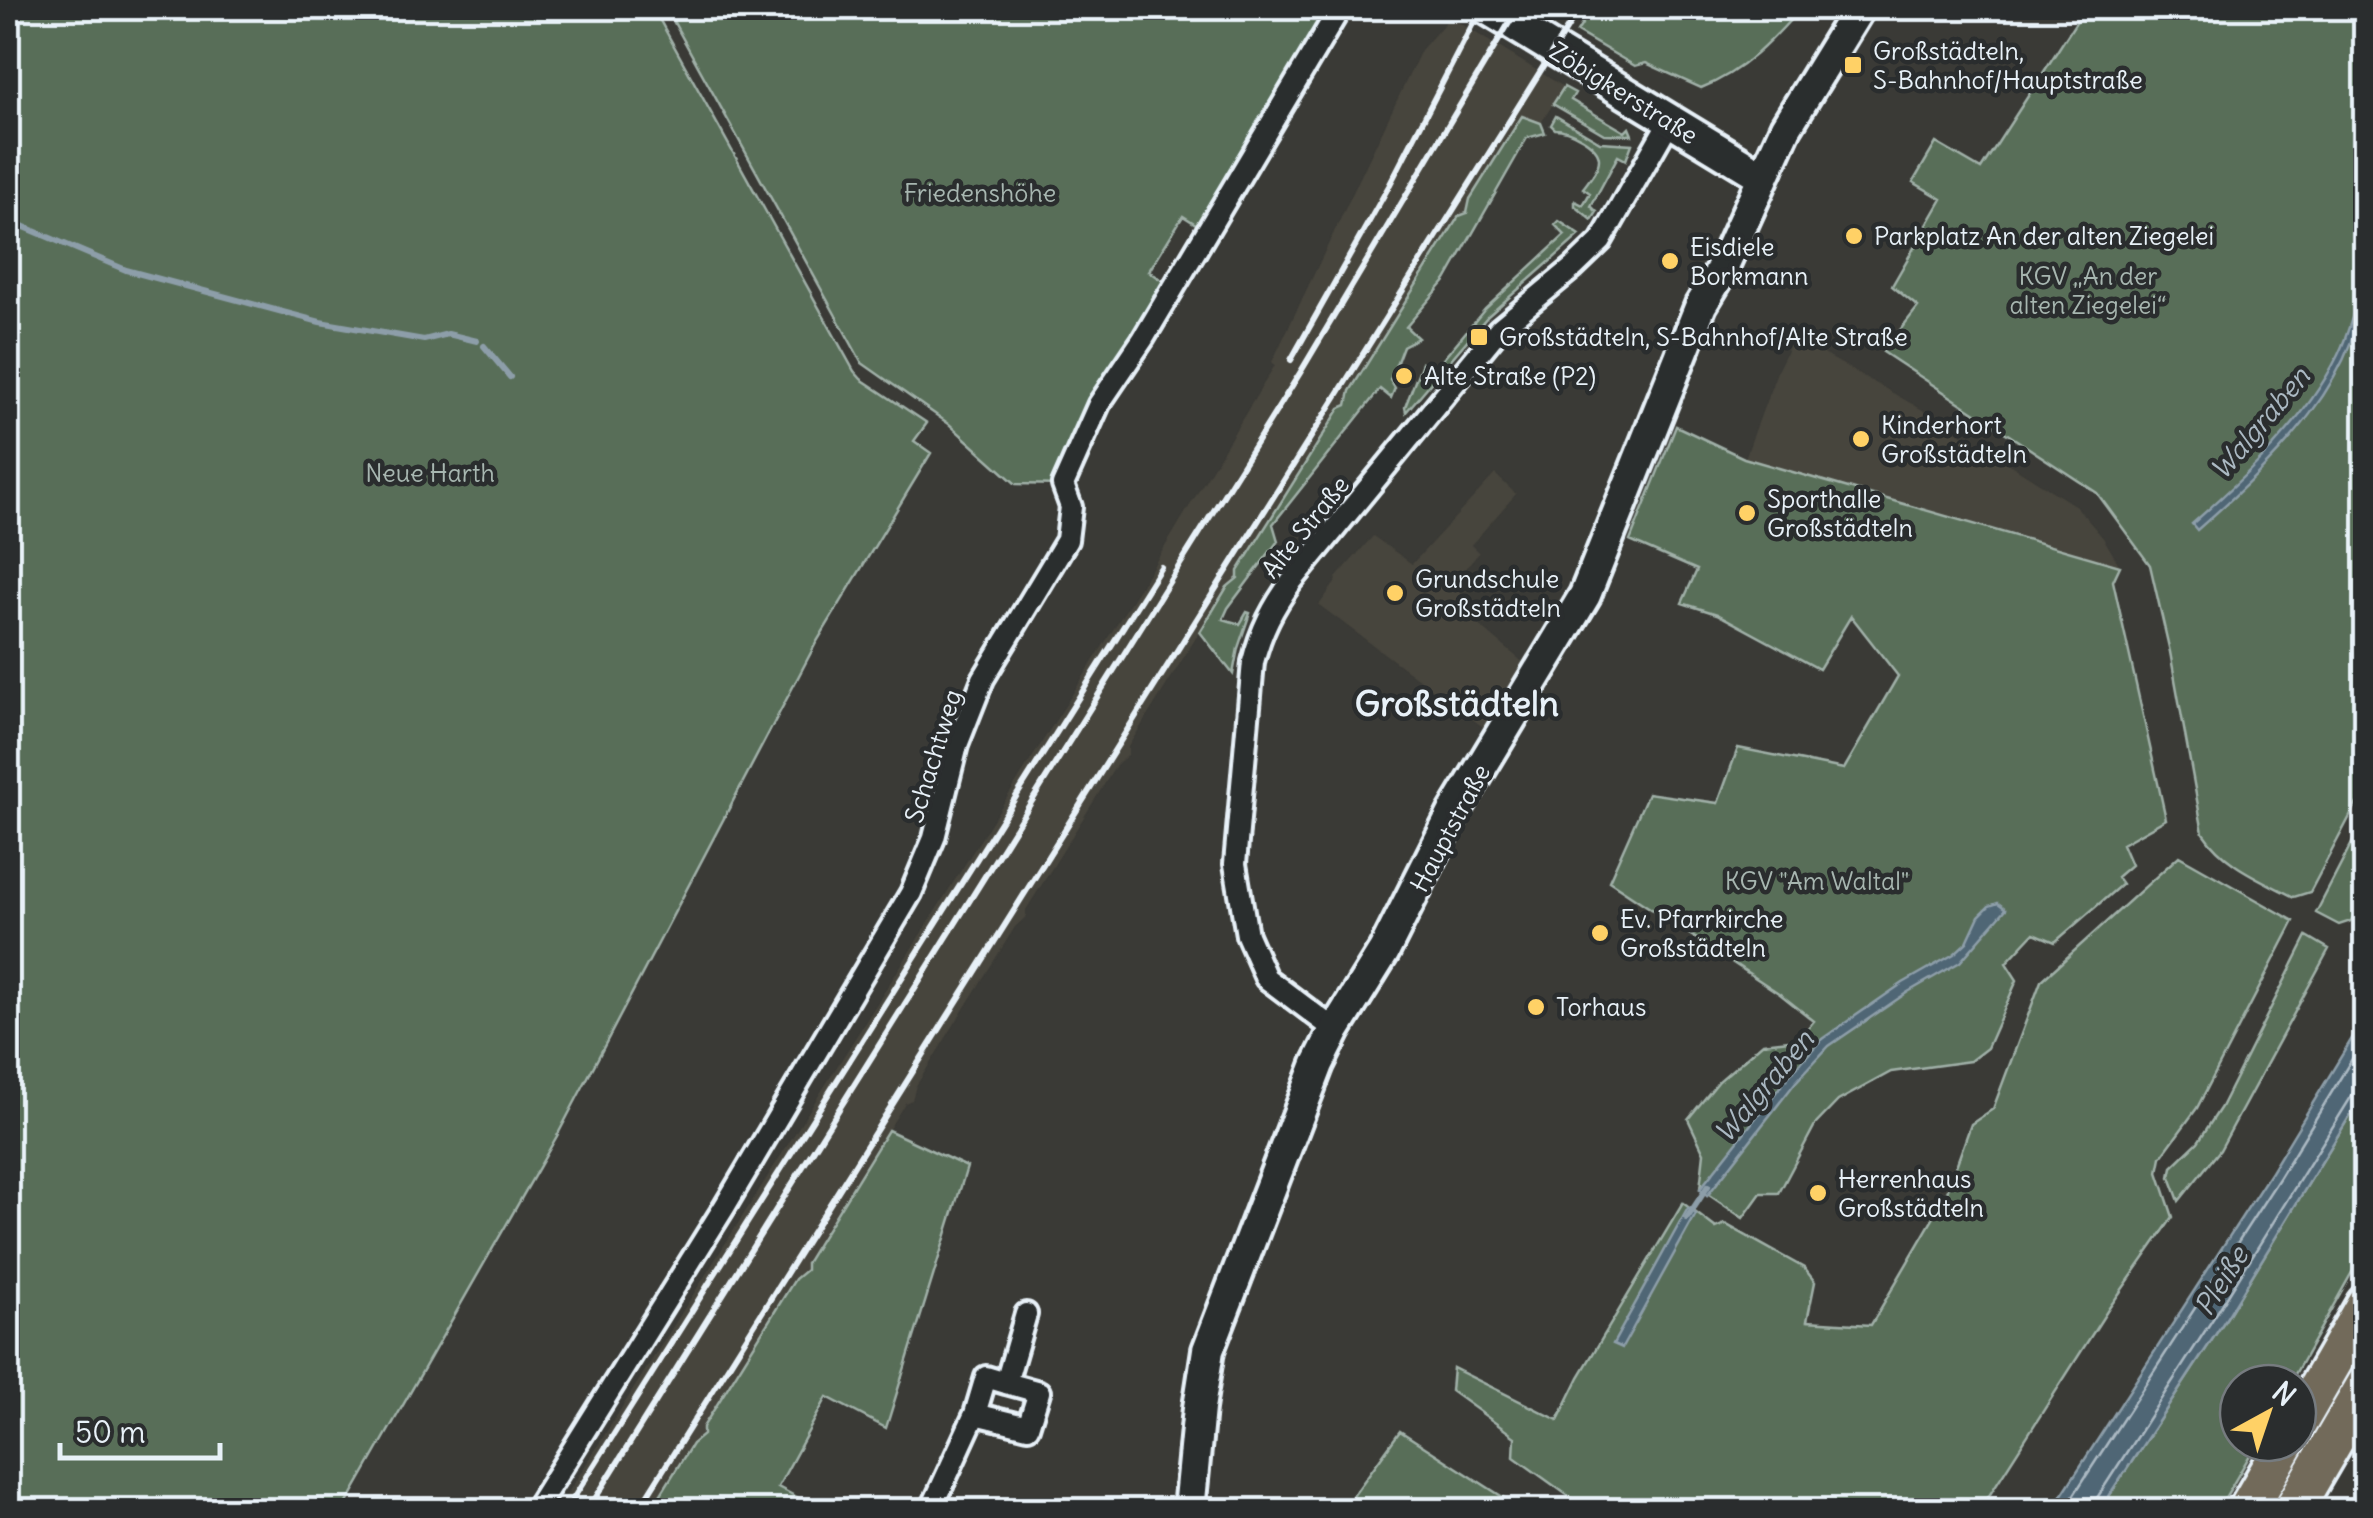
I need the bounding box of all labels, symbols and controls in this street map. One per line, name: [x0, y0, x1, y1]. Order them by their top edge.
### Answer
street label: Zöbigkerstraße: [1544, 35, 1704, 151]
place label: Großstädteln, S-Bahnhof/Hauptstraße: [1873, 35, 2143, 96]
marker: Großstädteln, S-Bahnhof/Hauptstraße: [1842, 54, 1864, 76]
park label: Friedenshöhe: [904, 177, 1056, 209]
place label: Parkplatz An der alten Ziegelei: [1874, 220, 2214, 252]
marker: Parkplatz An der alten Ziegelei: [1843, 225, 1865, 247]
place label: Eisdiele Borkmann: [1690, 231, 1809, 292]
marker: Eisdiele Borkmann: [1659, 250, 1681, 272]
park label: KGV „An der alten Ziegelei“: [2010, 260, 2166, 321]
place label: Großstädteln, S-Bahnhof/Alte Straße: [1499, 321, 1908, 353]
marker: Großstädteln, S-Bahnhof/Alte Straße: [1468, 326, 1490, 348]
water label: Walgraben: [2202, 359, 2318, 487]
place label: Alte Straße (P2): [1424, 360, 1596, 392]
marker: Alte Straße (P2): [1393, 365, 1415, 387]
place label: Kinderhort Großstädteln: [1881, 409, 2027, 470]
marker: Kinderhort Großstädteln: [1850, 428, 1872, 450]
park label: Neue Harth: [365, 457, 495, 489]
street label: Alte Straße: [1254, 469, 1356, 585]
place label: Sporthalle Großstädteln: [1767, 483, 1913, 544]
marker: Sporthalle Großstädteln: [1736, 502, 1758, 524]
place label: Grundschule Großstädteln: [1415, 563, 1561, 624]
marker: Grundschule Großstädteln: [1384, 582, 1406, 604]
district label: Großstädteln: [1355, 681, 1559, 725]
street label: Schachtweg: [898, 686, 968, 826]
street label: Hauptstraße: [1403, 759, 1497, 897]
park label: KGV "Am Waltal": [1725, 865, 1909, 897]
place label: Ev. Pfarrkirche Großstädteln: [1620, 903, 1784, 964]
marker: Ev. Pfarrkirche Großstädteln: [1589, 922, 1611, 944]
place label: Torhaus: [1556, 991, 1646, 1023]
marker: Torhaus: [1525, 996, 1547, 1018]
water label: Walgraben: [1706, 1022, 1822, 1150]
place label: Herrenhaus Großstädteln: [1838, 1163, 1984, 1224]
marker: Herrenhaus Großstädteln: [1807, 1182, 1829, 1204]
water label: Pleiße: [2186, 1238, 2257, 1322]
north arrow: [2218, 1363, 2318, 1463]
text: N: [2265, 1374, 2303, 1414]
scale bar: [60, 1398, 220, 1460]
text: 50 m: [75, 1413, 145, 1451]

